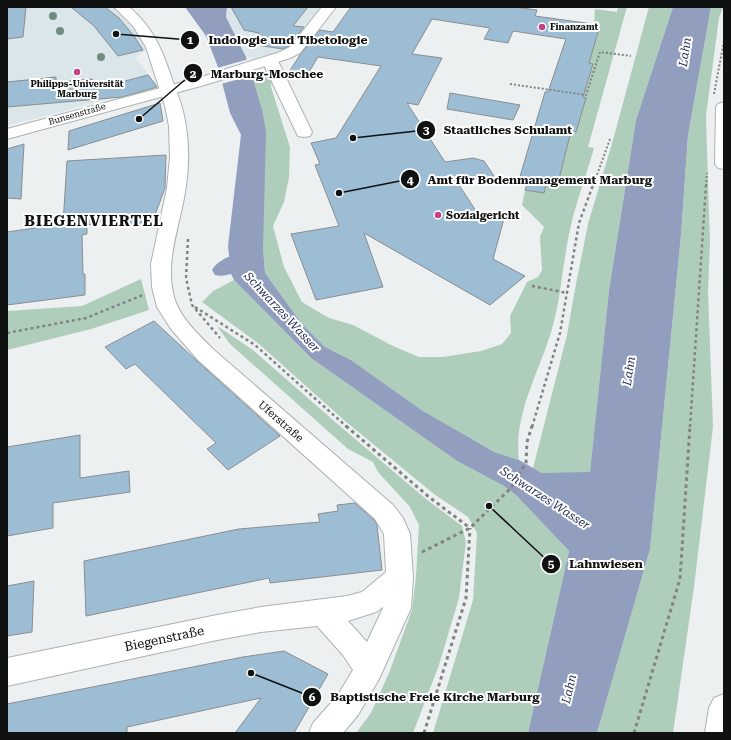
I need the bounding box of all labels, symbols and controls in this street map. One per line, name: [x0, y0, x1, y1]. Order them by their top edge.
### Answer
marker: Finanzamt: [537, 22, 547, 32]
place label: Finanzamt: [550, 22, 599, 32]
callout: Indologie und Tibetologie: [180, 28, 375, 52]
text: 1: [187, 33, 194, 47]
text: Indologie und Tibetologie: [208, 33, 368, 47]
water label: Lahn: [676, 36, 694, 69]
callout: Marburg-Moschee: [183, 61, 332, 85]
marker: Philipps-Universität Marburg: [72, 67, 82, 77]
text: 2: [190, 67, 197, 81]
text: Marburg-Moschee: [211, 67, 323, 81]
place label: Philipps-Universität Marburg: [31, 79, 124, 99]
street label: Bunsenstraße: [47, 101, 107, 127]
callout: Staatliches Schulamt: [416, 118, 580, 142]
text: 3: [423, 123, 430, 137]
text: Staatliches Schulamt: [444, 123, 572, 137]
callout: Amt für Bodenmanagement Marburg: [400, 167, 660, 191]
text: 4: [407, 173, 414, 187]
text: Amt für Bodenmanagement Marburg: [428, 173, 653, 187]
place label: Sozialgericht: [446, 209, 520, 222]
marker: Sozialgericht: [433, 210, 443, 220]
district label: BIEGENVIERTEL: [24, 212, 164, 230]
water label: Schwarzes Wasser: [241, 268, 323, 355]
water label: Lahn: [620, 355, 638, 388]
street label: Uferstraße: [255, 398, 306, 445]
water label: Schwarzes Wasser: [497, 463, 592, 532]
callout: Lahnwiesen: [541, 552, 651, 576]
text: 5: [548, 557, 555, 571]
text: Lahnwiesen: [569, 557, 643, 571]
street label: Biegenstraße: [123, 623, 205, 654]
water label: Lahn: [559, 673, 579, 706]
callout: Baptistische Freie Kirche Marburg: [302, 685, 548, 709]
text: 6: [309, 690, 316, 704]
text: Baptistische Freie Kirche Marburg: [330, 690, 540, 704]

